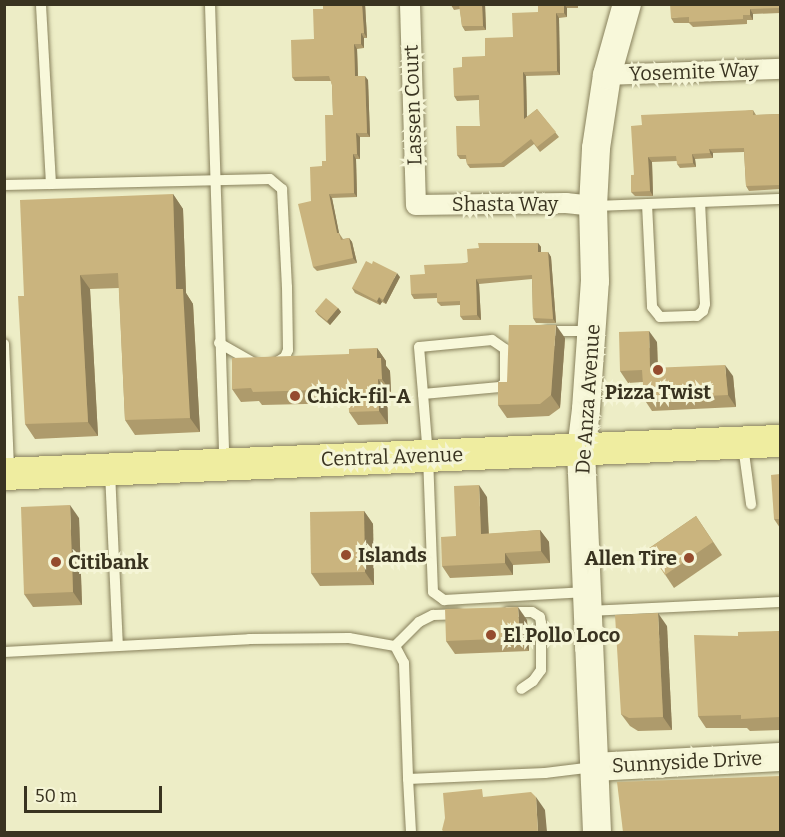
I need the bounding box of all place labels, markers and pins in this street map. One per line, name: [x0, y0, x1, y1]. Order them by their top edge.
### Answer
marker: Pizza Twist: [651, 363, 665, 377]
place label: Pizza Twist: [605, 380, 711, 404]
place label: Chick-fil-A: [307, 384, 411, 408]
marker: Chick-fil-A: [288, 389, 302, 403]
place label: Islands: [358, 543, 427, 567]
place label: Allen Tire: [585, 546, 677, 570]
marker: Islands: [339, 548, 353, 562]
place label: Citibank: [68, 550, 149, 574]
marker: Allen Tire: [682, 551, 696, 565]
marker: Citibank: [49, 555, 63, 569]
place label: El Pollo Loco: [503, 623, 620, 647]
marker: El Pollo Loco: [484, 628, 498, 642]

